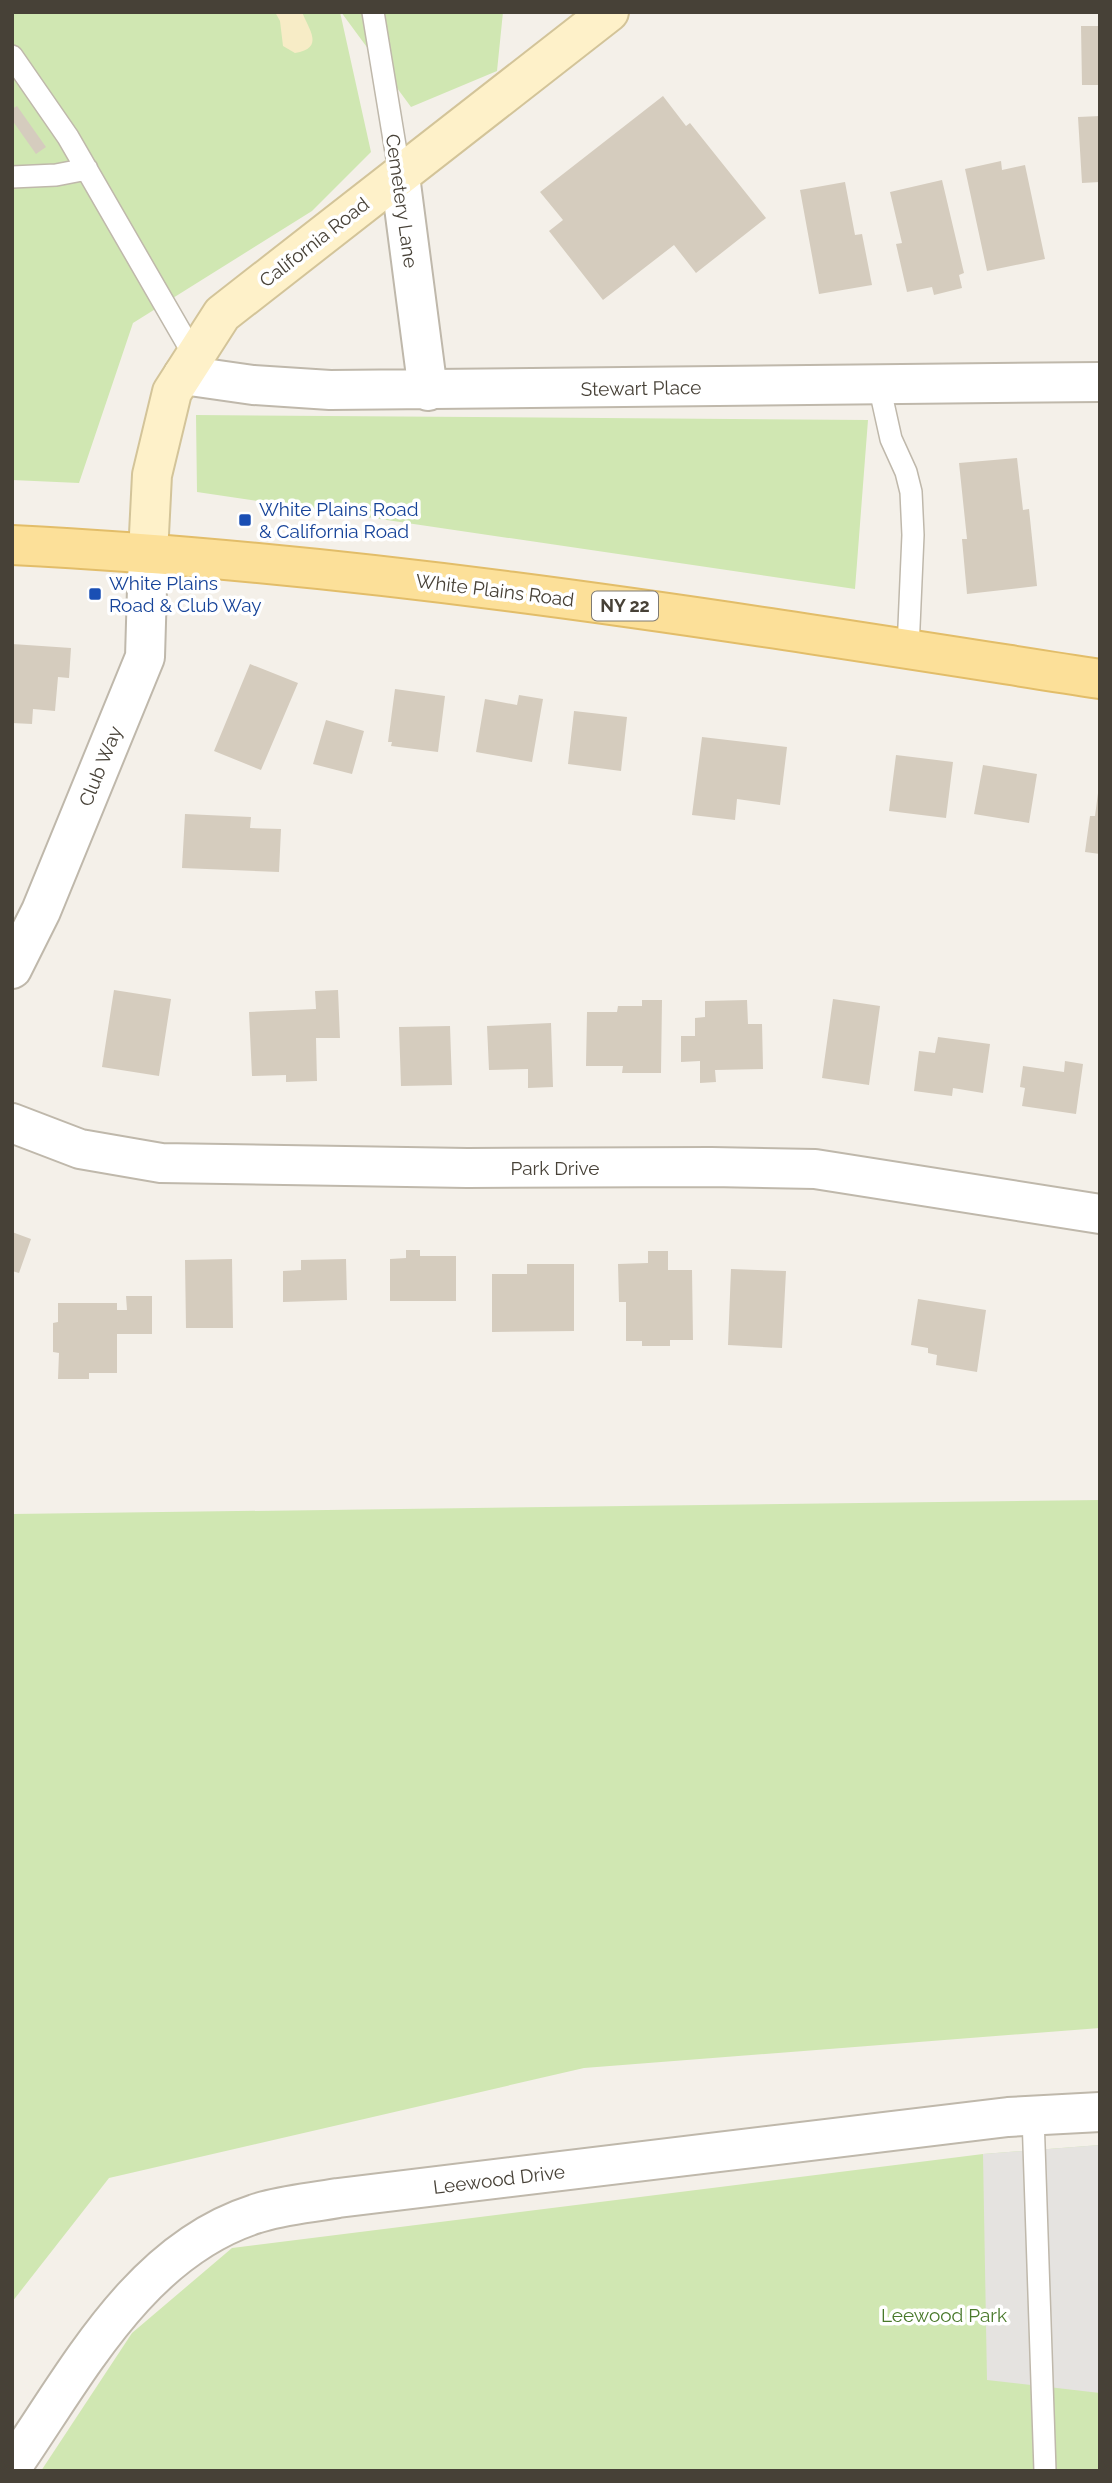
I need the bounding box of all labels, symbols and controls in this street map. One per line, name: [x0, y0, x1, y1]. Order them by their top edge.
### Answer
street label: Cemetery Lane: [382, 133, 422, 269]
street label: California Road: [255, 193, 373, 291]
street label: Stewart Place: [580, 376, 702, 400]
place label: White Plains Road & California Road: [259, 498, 418, 542]
marker: White Plains Road & California Road: [237, 512, 253, 528]
street label: White Plains Road: [415, 569, 575, 611]
place label: White Plains Road & Club Way: [109, 572, 262, 616]
marker: White Plains Road & Club Way: [87, 586, 103, 602]
road number: NY 22: [592, 592, 658, 620]
street label: Club Way: [74, 723, 126, 809]
street label: Park Drive: [511, 1157, 599, 1179]
street label: Leewood Drive: [432, 2160, 566, 2198]
park label: Leewood Park: [881, 2304, 1007, 2326]

